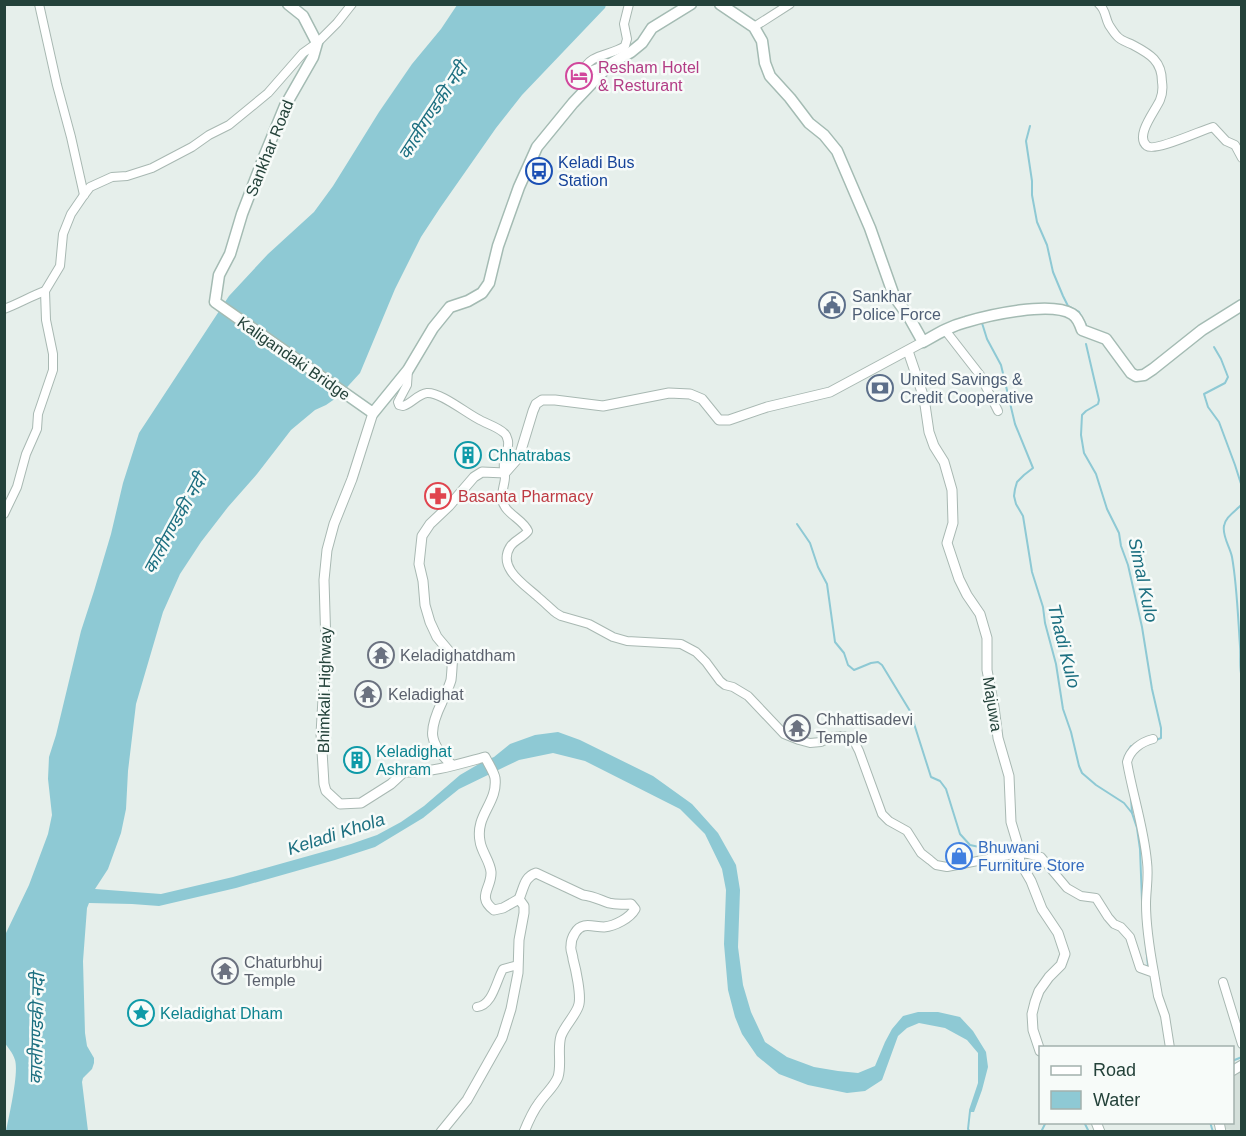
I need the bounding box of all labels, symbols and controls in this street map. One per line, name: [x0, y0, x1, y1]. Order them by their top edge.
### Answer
water label: कालीगण्डकी नदी: [393, 56, 474, 163]
place label: Resham Hotel & Resturant: [598, 59, 699, 94]
hotel icon: Resham Hotel & Resturant: [564, 61, 594, 91]
street label: Sankhar Road: [242, 98, 297, 199]
place label: Keladi Bus Station: [558, 154, 635, 189]
bus stop icon: Keladi Bus Station: [524, 156, 554, 186]
place label: Sankhar Police Force: [852, 288, 941, 323]
public building icon: Sankhar Police Force: [817, 290, 847, 320]
street label: Kaligandaki Bridge: [234, 313, 353, 404]
place label: United Savings & Credit Cooperative: [900, 371, 1034, 406]
bank icon: United Savings & Credit Cooperative: [865, 373, 895, 403]
building icon: Chhatrabas: [453, 440, 483, 470]
place label: Chhatrabas: [488, 447, 571, 464]
water label: कालीगण्डकी नदी: [138, 467, 212, 578]
pharmacy icon: Basanta Pharmacy: [423, 481, 453, 511]
place label: Basanta Pharmacy: [458, 488, 593, 505]
water label: Simal Kulo: [1124, 536, 1162, 624]
water label: Thadi Kulo: [1044, 602, 1084, 690]
street label: Bhimkali Highway: [315, 627, 334, 753]
temple icon: Keladighatdham: [366, 640, 396, 670]
place label: Keladighatdham: [400, 647, 516, 664]
street label: Majuwa: [980, 676, 1005, 733]
temple icon: Keladighat: [353, 679, 383, 709]
place label: Keladighat: [388, 686, 464, 703]
place label: Chhattisadevi Temple: [816, 711, 913, 746]
temple icon: Chhattisadevi Temple: [782, 713, 812, 743]
place label: Keladighat Ashram: [376, 743, 452, 778]
building icon: Keladighat Ashram: [342, 745, 372, 775]
water label: Keladi Khola: [285, 809, 387, 859]
place label: Bhuwani Furniture Store: [978, 839, 1085, 874]
shop icon: Bhuwani Furniture Store: [944, 841, 974, 871]
place label: Chaturbhuj Temple: [244, 954, 322, 989]
temple icon: Chaturbhuj Temple: [210, 956, 240, 986]
water label: कालीगण्डकी नदी: [25, 970, 48, 1085]
place icon: Keladighat Dham: [126, 998, 156, 1028]
place label: Keladighat Dham: [160, 1005, 283, 1022]
legend: [1039, 1046, 1234, 1124]
text: Road: [1093, 1060, 1136, 1080]
text: Water: [1093, 1090, 1140, 1110]

